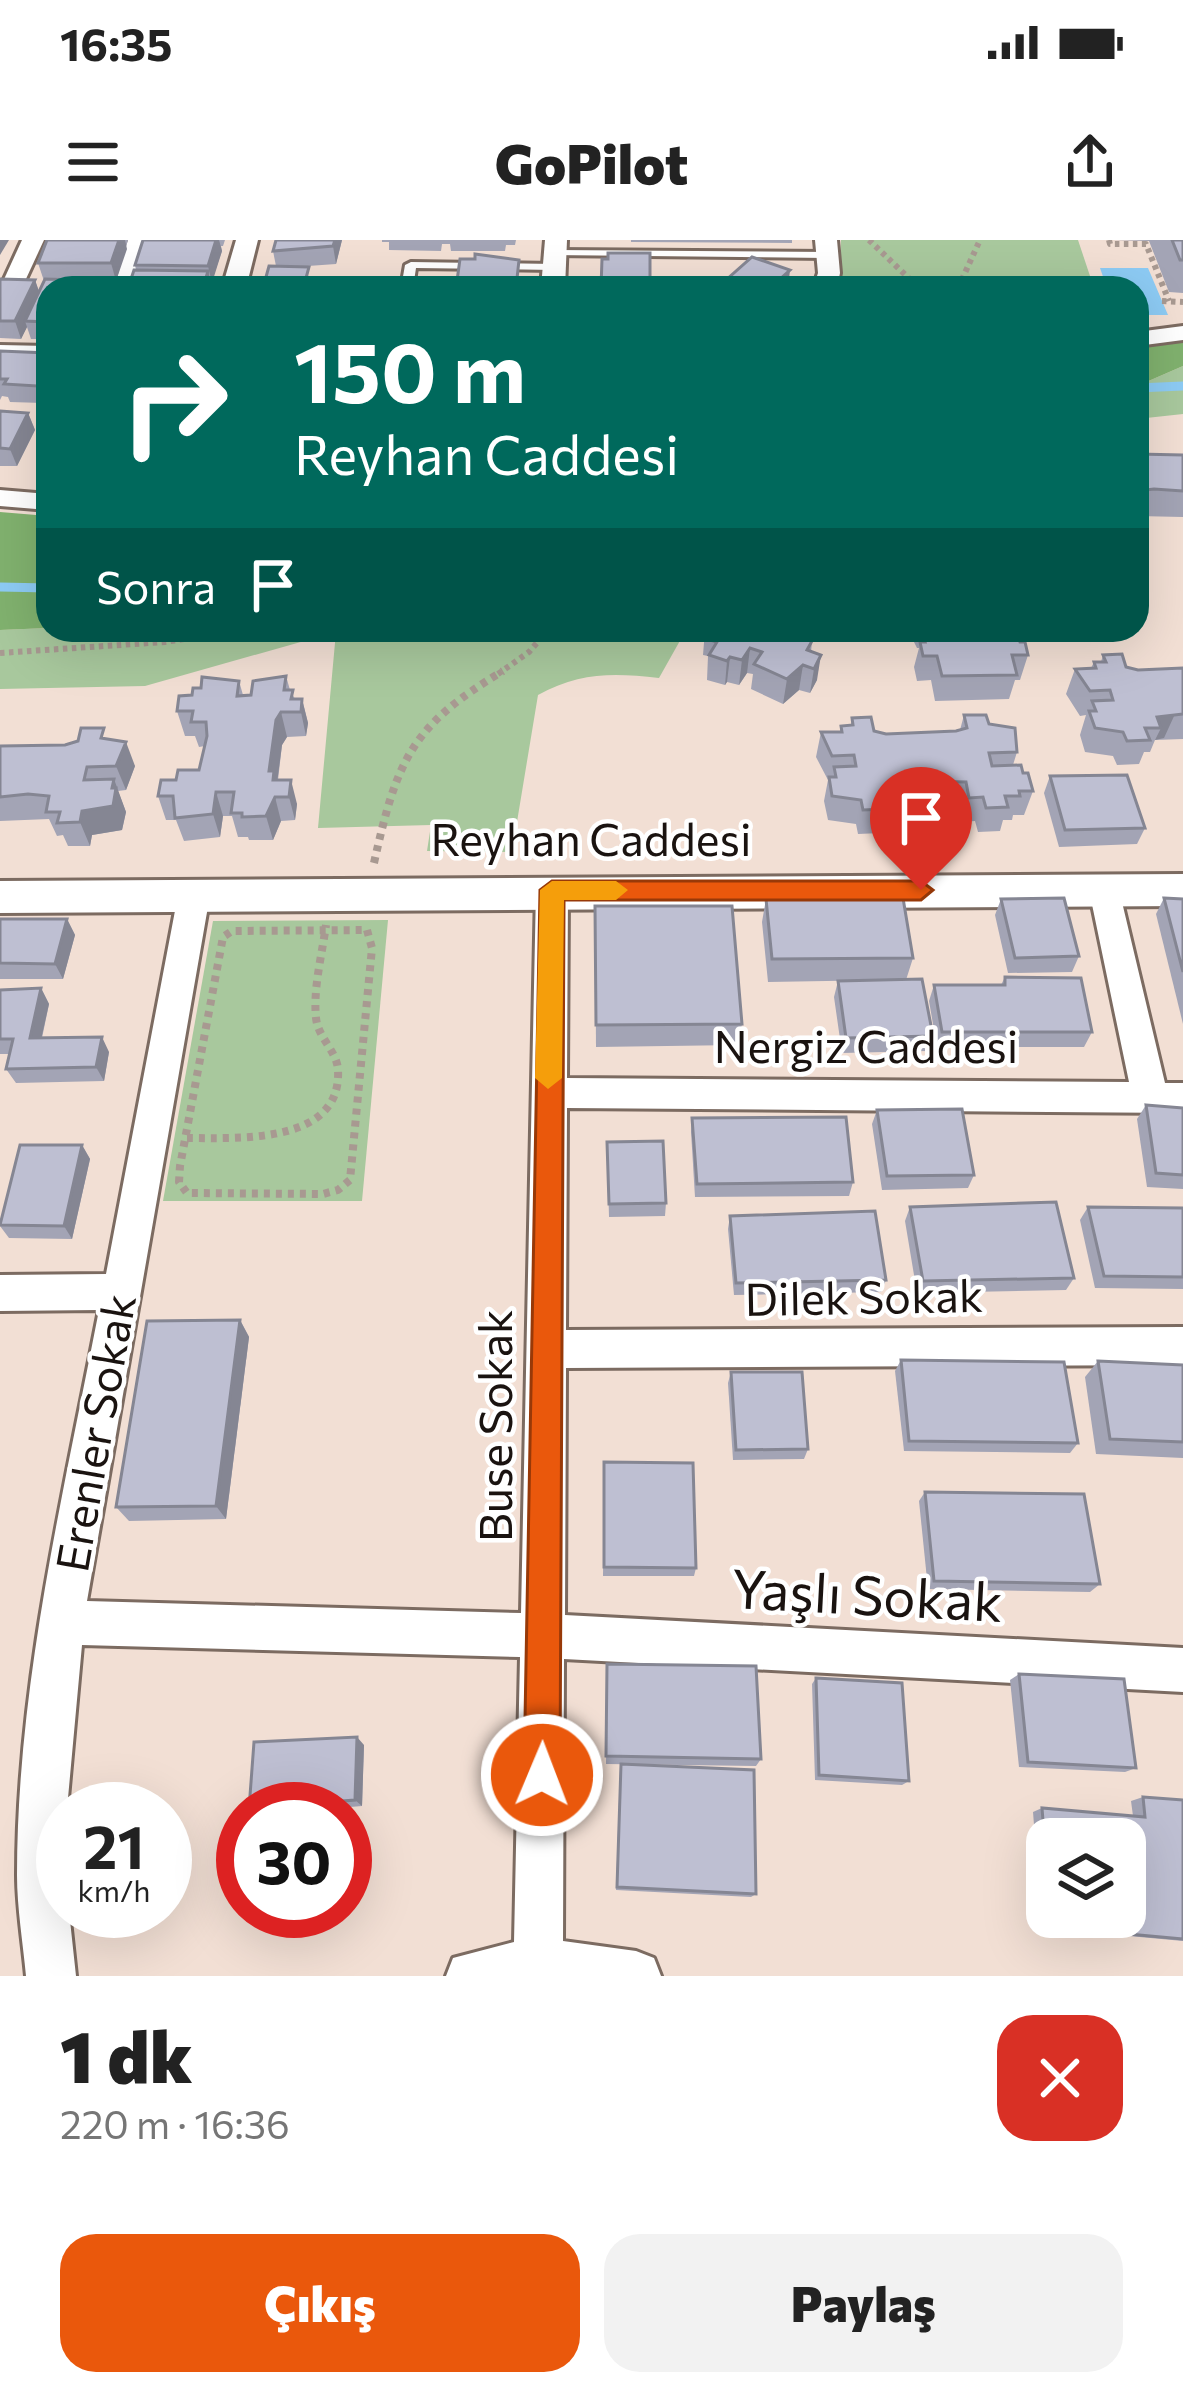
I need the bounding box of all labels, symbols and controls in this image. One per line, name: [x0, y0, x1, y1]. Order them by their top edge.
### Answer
text: 16:35: [60, 15, 172, 70]
icon: menu: [60, 129, 126, 195]
text: GoPilot: [495, 129, 688, 195]
icon: share: [1057, 129, 1123, 195]
text: 150 m: [294, 318, 526, 420]
icon: right: [96, 324, 252, 480]
text: Reyhan Caddesi: [294, 420, 679, 486]
icon: arrive: [240, 552, 306, 618]
text: Sonra: [96, 558, 216, 613]
pin: [870, 767, 972, 890]
icon: arrive: [888, 785, 954, 851]
street label: Reyhan Caddesi: [431, 810, 751, 865]
street label: Nergiz Caddesi: [714, 1017, 1018, 1072]
street label: Dilek Sokak: [744, 1266, 984, 1325]
street label: Erenler Sokak: [42, 1290, 145, 1576]
street label: Buse Sokak: [466, 1310, 521, 1542]
street label: Yaşlı Sokak: [730, 1553, 1004, 1634]
position arrow: [479, 1712, 605, 1838]
speed limit sign: 30: [216, 1782, 372, 1938]
text: 21: [83, 1808, 145, 1881]
map controls: [1026, 1818, 1146, 1938]
button: layers: [1026, 1818, 1146, 1938]
text: km/h: [78, 1871, 150, 1908]
text: 1 dk: [60, 2010, 192, 2098]
button: close: [997, 2015, 1123, 2141]
text: 220 m · 16:36: [60, 2099, 290, 2147]
button: Çıkış: [60, 2234, 580, 2372]
button: Paylaş: [604, 2234, 1123, 2372]

